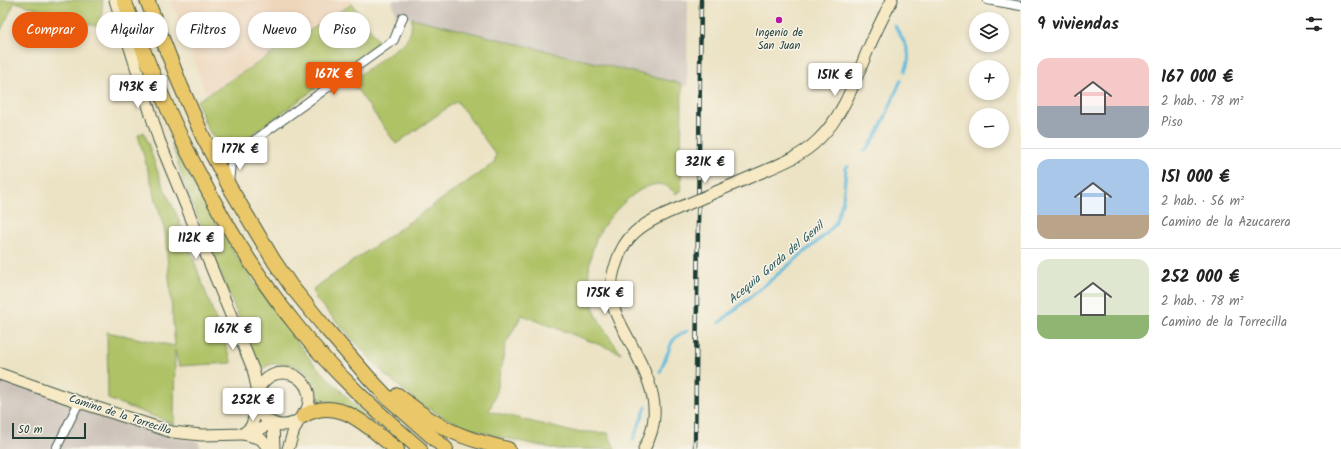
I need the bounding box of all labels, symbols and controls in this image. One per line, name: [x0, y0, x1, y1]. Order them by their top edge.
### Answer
text: 9 viviendas: [1037, 11, 1119, 38]
chip: Comprar: [12, 12, 88, 48]
chip: Alquilar: [96, 12, 168, 48]
chip: Filtros: [176, 12, 240, 48]
chip: Nuevo: [248, 12, 311, 48]
chip: Piso: [319, 12, 370, 48]
map controls: [969, 12, 1009, 148]
button: layers: [969, 12, 1009, 52]
icon: filters: [1303, 13, 1325, 35]
marker: Ingenio de San Juan: [774, 15, 784, 25]
place label: Ingenio de San Juan: [755, 24, 803, 55]
button: +: [969, 60, 1009, 100]
pin: 167K €: [301, 62, 367, 96]
pin: 151K €: [802, 63, 868, 97]
text: 167K €: [315, 64, 353, 85]
text: 167 000 €: [1161, 64, 1233, 91]
text: 151K €: [817, 65, 853, 86]
icon: home: [1069, 74, 1117, 122]
pin: 193K €: [105, 75, 171, 109]
text: 193K €: [119, 77, 157, 98]
text: 2 hab. · 78 m²: [1161, 91, 1244, 112]
button: −: [969, 108, 1009, 148]
text: Piso: [1161, 112, 1183, 133]
pin: 177K €: [207, 137, 273, 171]
text: 177K €: [221, 139, 259, 160]
pin: 321K €: [672, 150, 738, 184]
text: 321K €: [685, 152, 725, 173]
text: 151 000 €: [1161, 164, 1230, 191]
icon: home: [1069, 175, 1117, 223]
text: 2 hab. · 56 m²: [1161, 191, 1244, 212]
text: Camino de la Azucarera: [1161, 212, 1291, 233]
water label: Acequia Gorda del Genil: [724, 216, 830, 309]
pin: 112K €: [163, 226, 229, 260]
text: 112K €: [178, 228, 214, 249]
text: 252 000 €: [1161, 264, 1239, 291]
icon: home: [1069, 275, 1117, 323]
pin: 175K €: [572, 281, 638, 315]
text: 175K €: [586, 283, 624, 304]
text: 2 hab. · 78 m²: [1161, 291, 1244, 312]
text: Camino de la Torrecilla: [1161, 312, 1287, 333]
pin: 167K €: [200, 317, 266, 351]
text: 167K €: [214, 319, 252, 340]
pin: 252K €: [220, 388, 286, 422]
street label: Camino de la Torrecilla: [67, 390, 173, 440]
text: 252K €: [232, 390, 274, 411]
scale bar: [12, 421, 86, 440]
text: 50 m: [18, 421, 43, 439]

